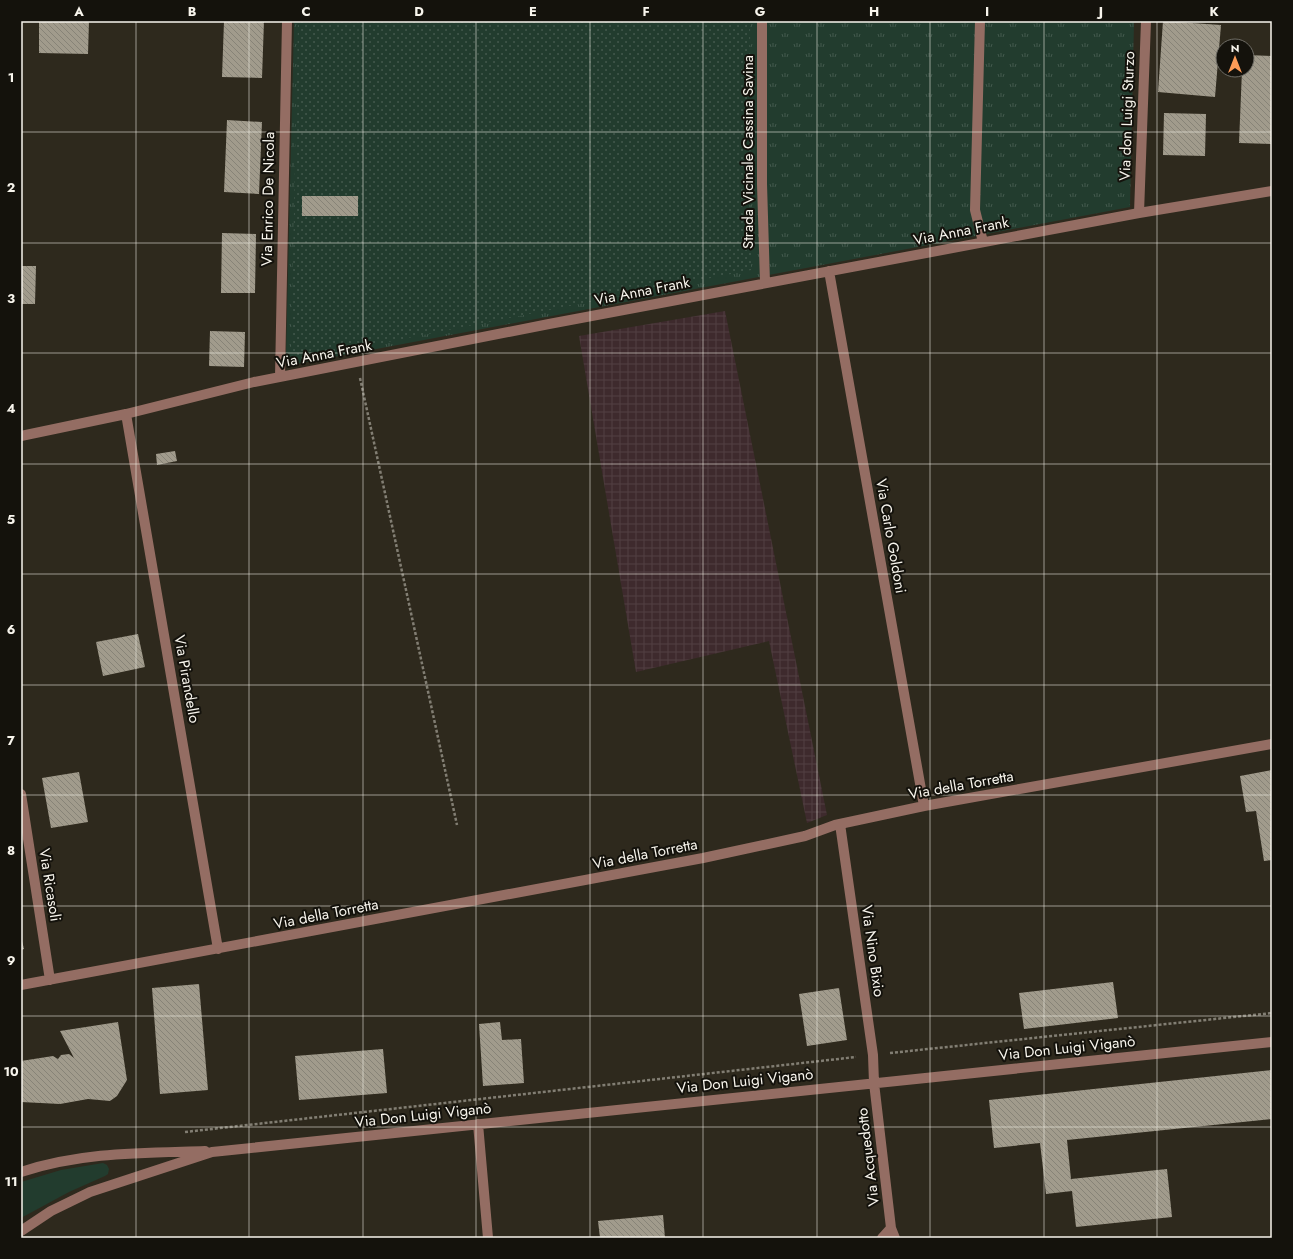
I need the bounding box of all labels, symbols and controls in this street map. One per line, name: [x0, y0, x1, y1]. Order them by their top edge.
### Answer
text: A: [73, 2, 84, 21]
text: B: [188, 2, 197, 21]
text: C: [301, 2, 311, 21]
text: D: [414, 2, 424, 21]
text: E: [529, 2, 537, 21]
text: F: [642, 2, 650, 21]
text: G: [755, 2, 766, 21]
text: H: [869, 2, 879, 21]
text: I: [985, 2, 989, 21]
text: J: [1096, 2, 1103, 21]
text: K: [1209, 2, 1219, 21]
north arrow: [1215, 38, 1255, 78]
text: N: [1231, 40, 1239, 56]
street label: Via don Luigi Sturzo: [1114, 51, 1140, 181]
street label: Strada Vicinale Cassina Savina: [737, 55, 759, 249]
text: 1: [8, 68, 14, 87]
street label: Via Enrico De Nicola: [256, 132, 280, 266]
text: 2: [7, 178, 15, 197]
street label: Via Anna Frank: [911, 211, 1011, 251]
street label: Via Anna Frank: [592, 271, 692, 311]
text: 3: [7, 289, 15, 308]
street label: Via Anna Frank: [274, 334, 374, 374]
text: 4: [6, 399, 16, 418]
street label: Via Carlo Goldoni: [870, 477, 912, 595]
text: 5: [7, 510, 15, 529]
text: 6: [7, 620, 16, 639]
street label: Via Pirandello: [168, 633, 206, 725]
text: 7: [7, 731, 15, 750]
street label: Via della Torretta: [907, 765, 1015, 805]
street label: Via della Torretta: [591, 833, 699, 875]
text: 8: [7, 841, 15, 860]
street label: Via Ricasoli: [33, 847, 67, 923]
street label: Via della Torretta: [272, 893, 380, 935]
street label: Via Nino Bixio: [856, 904, 890, 998]
text: 9: [7, 951, 16, 970]
street label: Via Don Luigi Viganò: [998, 1030, 1136, 1066]
text: 10: [3, 1062, 19, 1081]
street label: Via Don Luigi Viganò: [676, 1063, 814, 1099]
street label: Via Don Luigi Viganò: [354, 1097, 492, 1133]
street label: Via Acquedotto: [851, 1107, 885, 1207]
text: 11: [4, 1172, 18, 1191]

